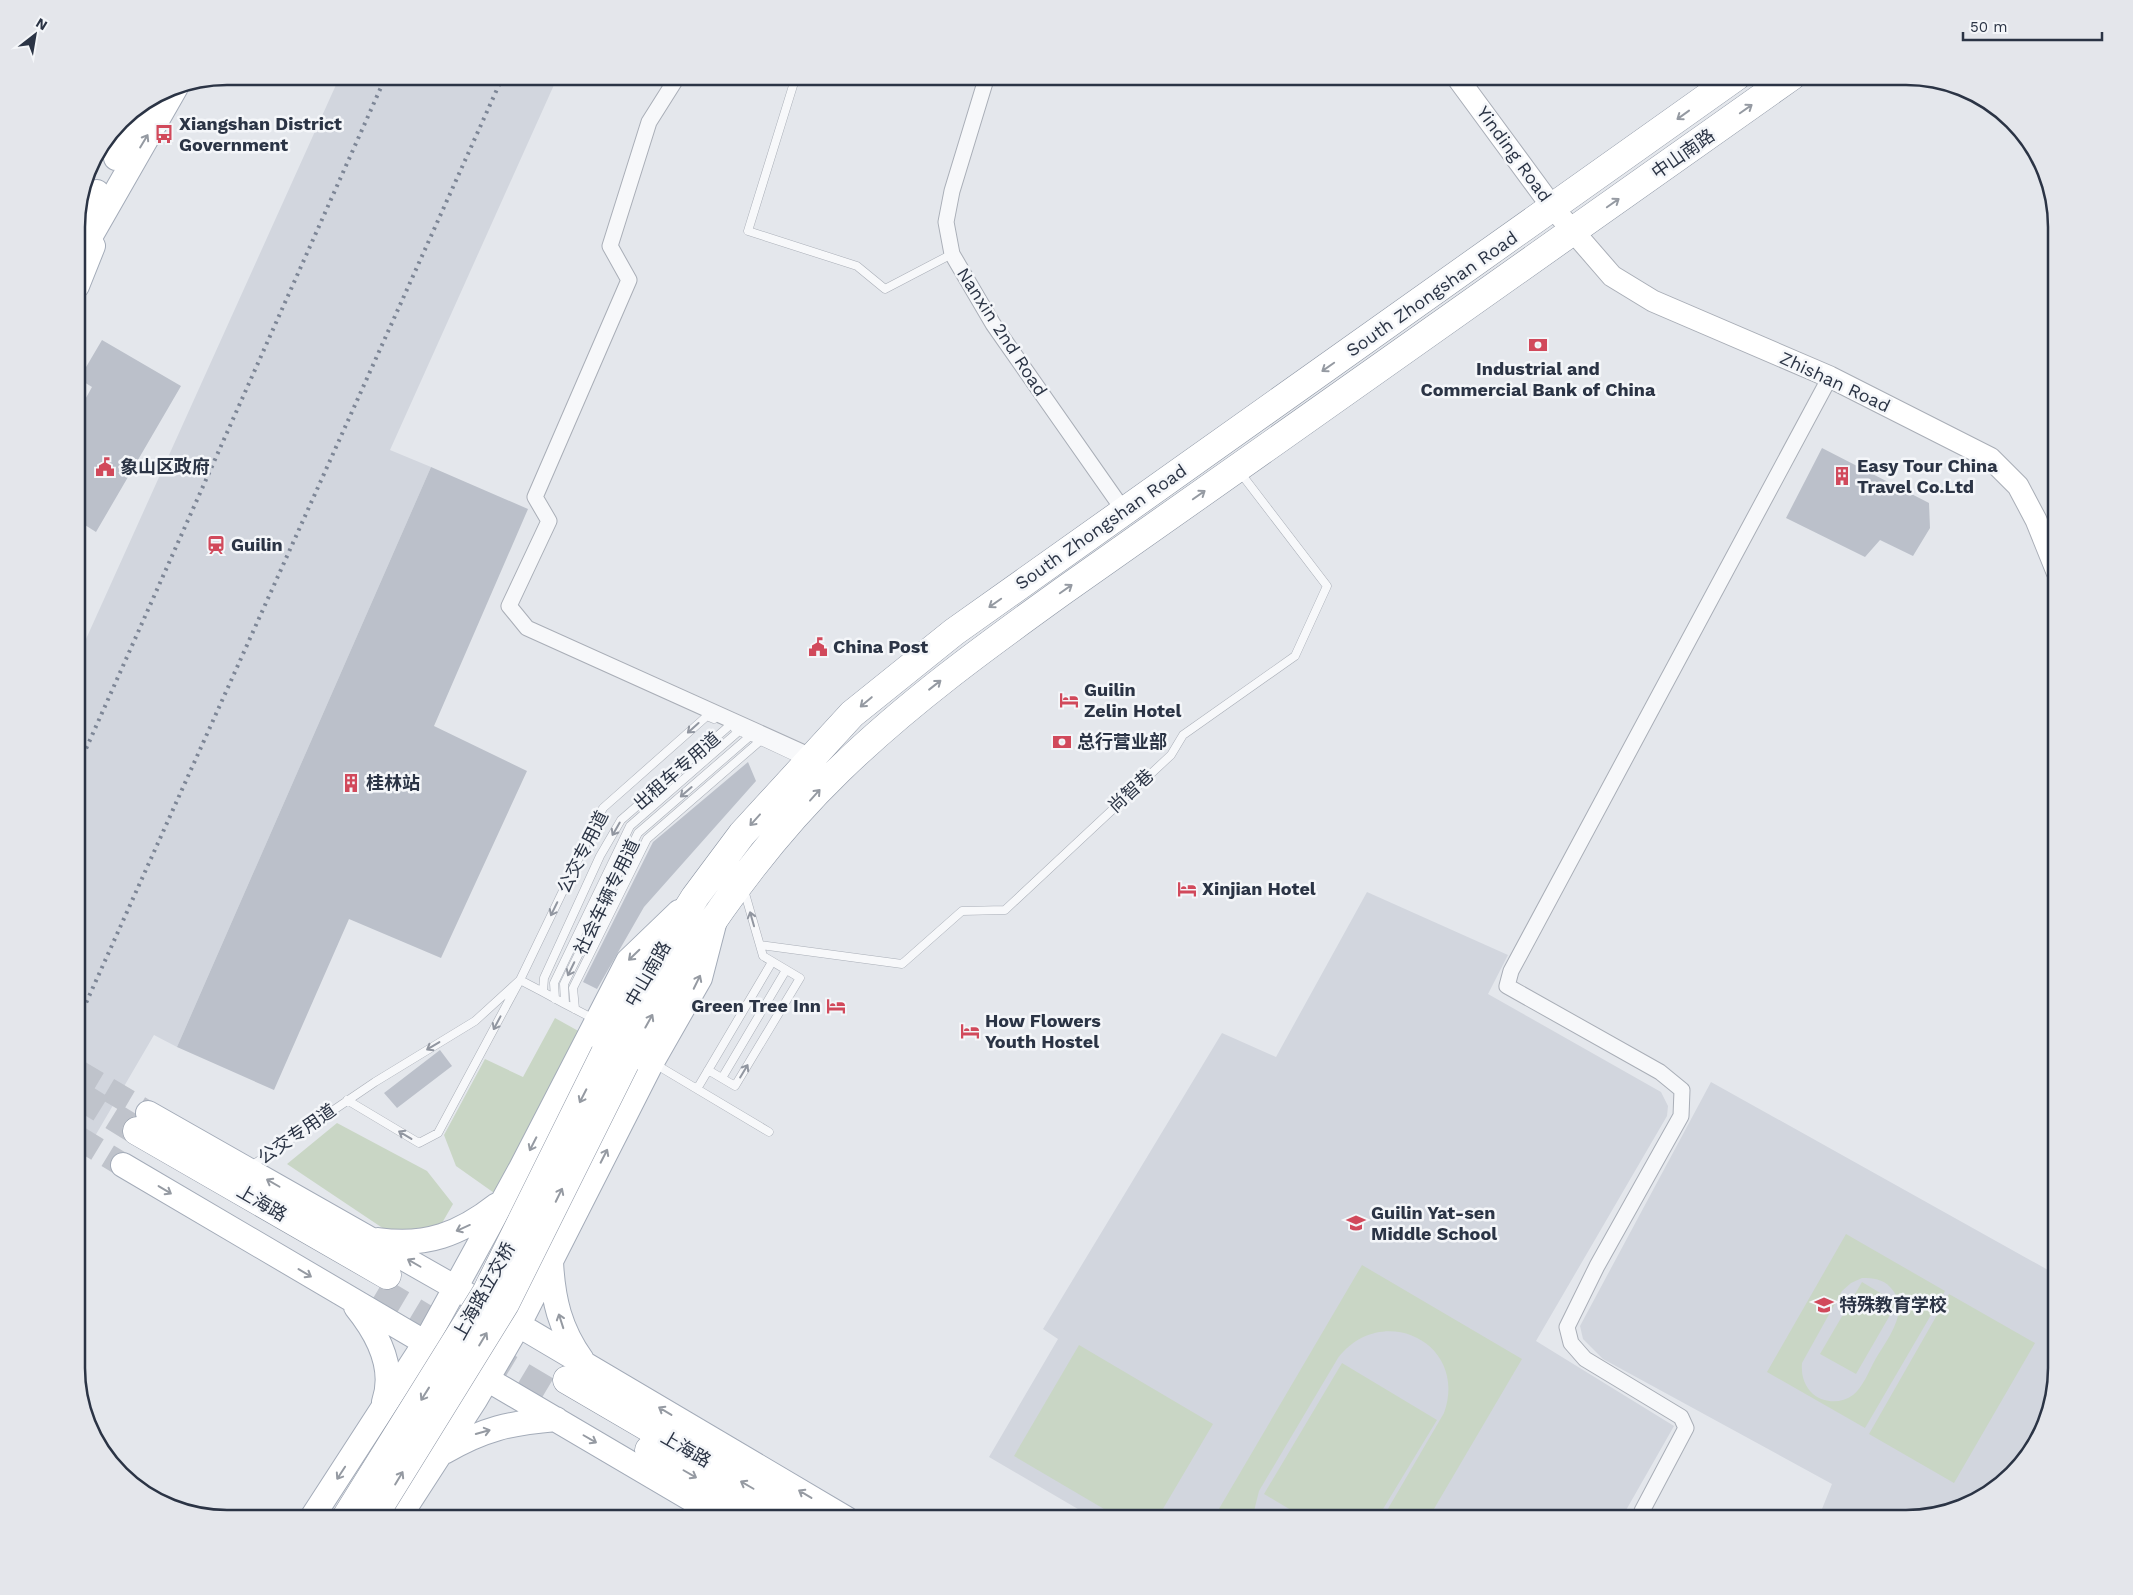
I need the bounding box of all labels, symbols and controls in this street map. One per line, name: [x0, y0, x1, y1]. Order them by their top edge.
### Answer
north arrow: [10, 10, 60, 60]
scale bar: [1963, 10, 2102, 42]
text: N: [33, 14, 50, 33]
text: 50 m: [1970, 18, 2007, 36]
street label: Yinding Road: [1473, 102, 1556, 206]
one-way arrow: [1739, 104, 1753, 114]
one-way arrow: [1676, 110, 1690, 120]
place label: Xiangshan District Government: [179, 113, 342, 155]
bus stop icon: Xiangshan District Government: [153, 123, 175, 145]
street label: 中山南路: [1647, 124, 1718, 183]
one-way arrow: [139, 134, 149, 148]
one-way arrow: [1606, 198, 1620, 208]
street label: South Zhongshan Road: [1342, 226, 1521, 361]
street label: Nanxin 2nd Road: [953, 263, 1052, 400]
bank icon: Industrial and Commercial Bank of China: [1527, 334, 1549, 356]
street label: Zhishan Road: [1777, 347, 1894, 416]
place label: Industrial and Commercial Bank of China: [1421, 358, 1656, 400]
one-way arrow: [1321, 362, 1335, 372]
place label: Easy Tour China Travel Co.Ltd: [1857, 455, 1998, 497]
public building icon: 象山区政府: [94, 456, 116, 478]
place label: 象山区政府: [120, 456, 210, 477]
street label: South Zhongshan Road: [1011, 459, 1190, 594]
building icon: Easy Tour China Travel Co.Ltd: [1831, 465, 1853, 487]
one-way arrow: [1192, 490, 1205, 501]
station icon: Guilin: [205, 534, 227, 556]
place label: Guilin: [231, 534, 283, 555]
one-way arrow: [1059, 584, 1072, 595]
one-way arrow: [988, 598, 1002, 608]
public building icon: China Post: [807, 636, 829, 658]
place label: China Post: [833, 636, 928, 657]
place label: Guilin Zelin Hotel: [1084, 679, 1181, 721]
one-way arrow: [928, 680, 941, 691]
hotel icon: Guilin Zelin Hotel: [1058, 689, 1080, 711]
one-way arrow: [860, 697, 873, 708]
one-way arrow: [686, 722, 699, 734]
street label: 出租车专用道: [629, 727, 724, 814]
bank icon: 总行营业部: [1051, 731, 1073, 753]
place label: 总行营业部: [1077, 731, 1167, 752]
street label: 尚智巷: [1104, 765, 1158, 817]
building icon: 桂林站: [340, 772, 362, 794]
place label: 桂林站: [366, 772, 420, 793]
one-way arrow: [679, 786, 692, 797]
one-way arrow: [810, 789, 821, 802]
street label: 公交专用道: [553, 807, 612, 897]
one-way arrow: [749, 813, 760, 826]
one-way arrow: [610, 821, 620, 835]
street label: 社会车辆专用道: [569, 836, 644, 958]
hotel icon: Xinjian Hotel: [1176, 878, 1198, 900]
place label: Xinjian Hotel: [1202, 878, 1316, 899]
one-way arrow: [549, 901, 558, 916]
one-way arrow: [746, 911, 756, 927]
street label: 中山南路: [620, 937, 675, 1010]
one-way arrow: [627, 949, 640, 961]
one-way arrow: [566, 961, 575, 976]
one-way arrow: [693, 975, 702, 990]
place label: Green Tree Inn: [691, 995, 821, 1016]
hotel icon: Green Tree Inn: [825, 995, 847, 1017]
place label: How Flowers Youth Hostel: [985, 1010, 1101, 1052]
one-way arrow: [645, 1014, 654, 1029]
one-way arrow: [492, 1015, 501, 1030]
hotel icon: How Flowers Youth Hostel: [959, 1020, 981, 1042]
one-way arrow: [427, 1042, 441, 1052]
one-way arrow: [739, 1065, 749, 1079]
one-way arrow: [578, 1089, 588, 1104]
street label: 公交专用道: [254, 1099, 340, 1168]
one-way arrow: [399, 1129, 413, 1139]
one-way arrow: [528, 1136, 537, 1151]
one-way arrow: [600, 1149, 609, 1164]
one-way arrow: [266, 1177, 280, 1187]
street label: 上海路: [234, 1180, 291, 1225]
one-way arrow: [158, 1186, 172, 1196]
one-way arrow: [554, 1188, 564, 1203]
place label: Guilin Yat-sen Middle School: [1371, 1202, 1497, 1244]
school or university icon: Guilin Yat-sen Middle School: [1345, 1212, 1367, 1234]
one-way arrow: [456, 1224, 471, 1234]
street label: 上海路立交桥: [448, 1238, 519, 1343]
one-way arrow: [407, 1258, 421, 1268]
one-way arrow: [297, 1269, 311, 1279]
school or university icon: 特殊教育学校: [1813, 1294, 1835, 1316]
place label: 特殊教育学校: [1839, 1294, 1947, 1315]
one-way arrow: [556, 1313, 566, 1329]
one-way arrow: [479, 1333, 489, 1347]
one-way arrow: [420, 1387, 430, 1401]
one-way arrow: [659, 1406, 673, 1416]
street label: 上海路: [658, 1426, 715, 1471]
one-way arrow: [475, 1427, 491, 1437]
one-way arrow: [582, 1435, 596, 1445]
one-way arrow: [336, 1465, 346, 1479]
one-way arrow: [682, 1470, 696, 1480]
one-way arrow: [394, 1471, 404, 1485]
one-way arrow: [741, 1480, 755, 1490]
one-way arrow: [798, 1488, 813, 1498]

